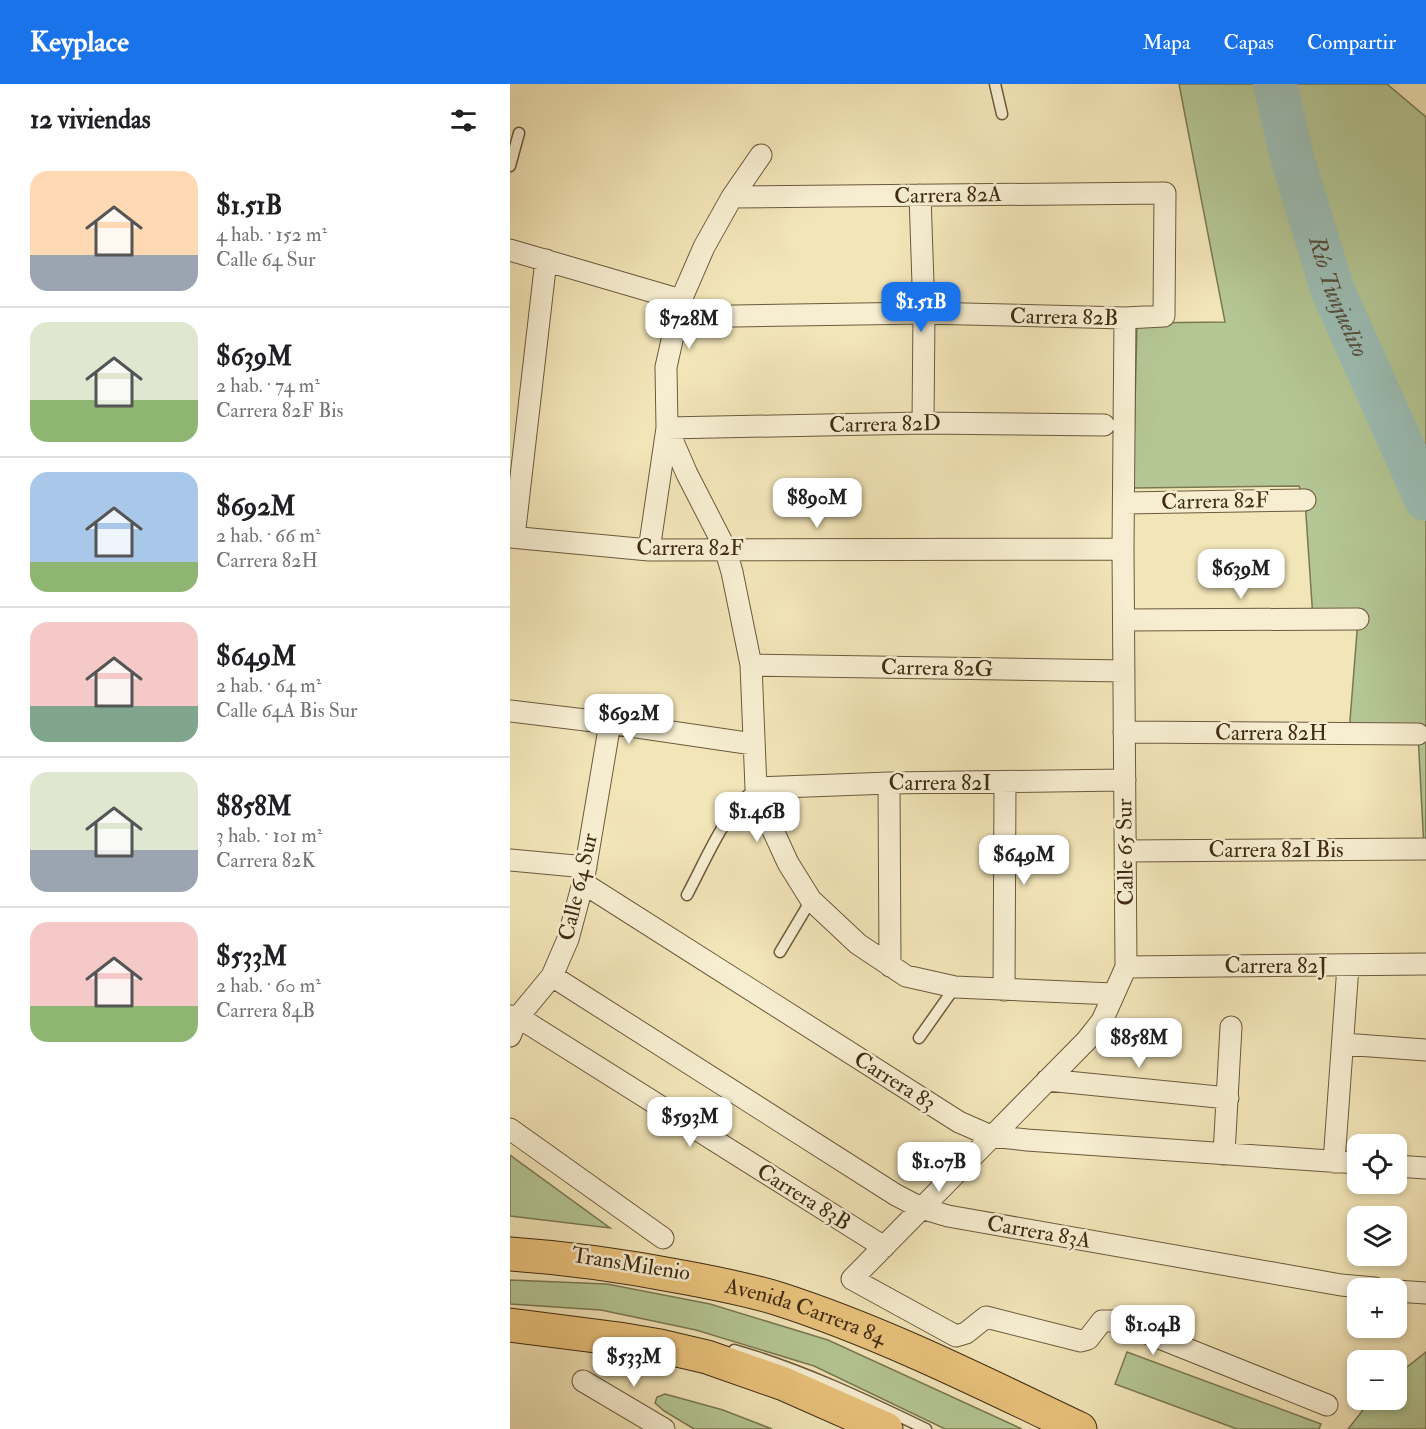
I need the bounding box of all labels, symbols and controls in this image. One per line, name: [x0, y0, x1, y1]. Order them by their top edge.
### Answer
text: Keyplace: [30, 25, 129, 60]
text: Mapa: [1143, 29, 1191, 56]
text: Capas: [1224, 29, 1274, 56]
text: Compartir: [1307, 29, 1396, 56]
text: 12 viviendas: [30, 104, 151, 136]
icon: filters: [447, 104, 480, 137]
street label: Carrera 82A: [894, 180, 1002, 210]
text: $1.51B: [216, 190, 282, 222]
icon: home: [78, 195, 150, 267]
text: 4 hab. · 152 m²: [216, 222, 327, 247]
water label: Río Tunjuelito: [1301, 231, 1376, 362]
text: Calle 64 Sur: [216, 247, 315, 272]
pin: $1.51B: [872, 282, 970, 333]
text: $1.51B: [895, 289, 947, 314]
pin: $728M: [647, 299, 731, 350]
street label: Carrera 82B: [1010, 302, 1118, 332]
text: $728M: [659, 306, 719, 331]
text: $639M: [216, 341, 292, 373]
icon: home: [78, 346, 150, 418]
text: 2 hab. · 74 m²: [216, 373, 320, 398]
text: Carrera 82F Bis: [216, 398, 343, 423]
street label: Carrera 82D: [829, 409, 941, 439]
pin: $890M: [775, 478, 859, 529]
text: $890M: [787, 485, 847, 510]
street label: Carrera 82F: [1161, 486, 1269, 516]
text: $692M: [216, 491, 295, 523]
icon: home: [78, 496, 150, 568]
text: 2 hab. · 66 m²: [216, 523, 321, 548]
street label: Carrera 82F: [636, 534, 744, 562]
text: Carrera 82H: [216, 548, 318, 573]
pin: $639M: [1199, 549, 1283, 600]
text: $639M: [1212, 556, 1270, 581]
text: $649M: [216, 641, 296, 673]
icon: home: [78, 646, 150, 718]
street label: Carrera 82G: [881, 653, 993, 683]
text: 2 hab. · 64 m²: [216, 673, 321, 698]
pin: $692M: [587, 694, 671, 745]
text: Calle 64A Bis Sur: [216, 698, 358, 723]
text: $692M: [598, 701, 660, 726]
street label: Carrera 82H: [1215, 719, 1327, 747]
street label: Carrera 82I: [889, 769, 992, 797]
text: $858M: [216, 791, 292, 823]
pin: $1.46B: [708, 792, 806, 843]
icon: home: [78, 796, 150, 868]
street label: Calle 65 Sur: [1110, 797, 1140, 906]
text: $1.46B: [729, 799, 785, 824]
text: 3 hab. · 101 m²: [216, 823, 322, 848]
street label: Calle 64 Sur: [552, 830, 604, 943]
pin: $649M: [982, 835, 1066, 886]
street label: Carrera 82I Bis: [1208, 836, 1344, 864]
text: $649M: [993, 842, 1055, 867]
text: Carrera 82K: [216, 848, 315, 873]
text: $533M: [216, 941, 287, 973]
icon: home: [78, 946, 150, 1018]
street label: Carrera 82J: [1225, 952, 1327, 980]
text: 2 hab. · 60 m²: [216, 973, 321, 998]
text: Carrera 84B: [216, 998, 315, 1023]
pin: $858M: [1097, 1018, 1181, 1069]
text: $858M: [1110, 1025, 1168, 1050]
street label: Carrera 83: [849, 1045, 941, 1117]
pin: $593M: [648, 1097, 732, 1148]
text: $593M: [661, 1104, 719, 1129]
map controls: [1347, 1134, 1407, 1410]
button: locate: [1347, 1134, 1407, 1194]
pin: $1.07B: [890, 1142, 988, 1193]
text: $1.07B: [912, 1149, 966, 1174]
street label: Carrera 83B: [752, 1157, 856, 1237]
button: layers: [1347, 1206, 1407, 1266]
street label: Carrera 83A: [985, 1209, 1093, 1255]
street label: TransMilenio: [570, 1241, 692, 1287]
street label: Avenida Carrera 84: [721, 1272, 891, 1352]
button: +: [1347, 1278, 1407, 1338]
pin: $1.04B: [1104, 1305, 1202, 1356]
text: $1.04B: [1125, 1312, 1181, 1337]
pin: $533M: [592, 1337, 676, 1388]
text: $533M: [607, 1344, 661, 1369]
button: −: [1347, 1350, 1407, 1410]

